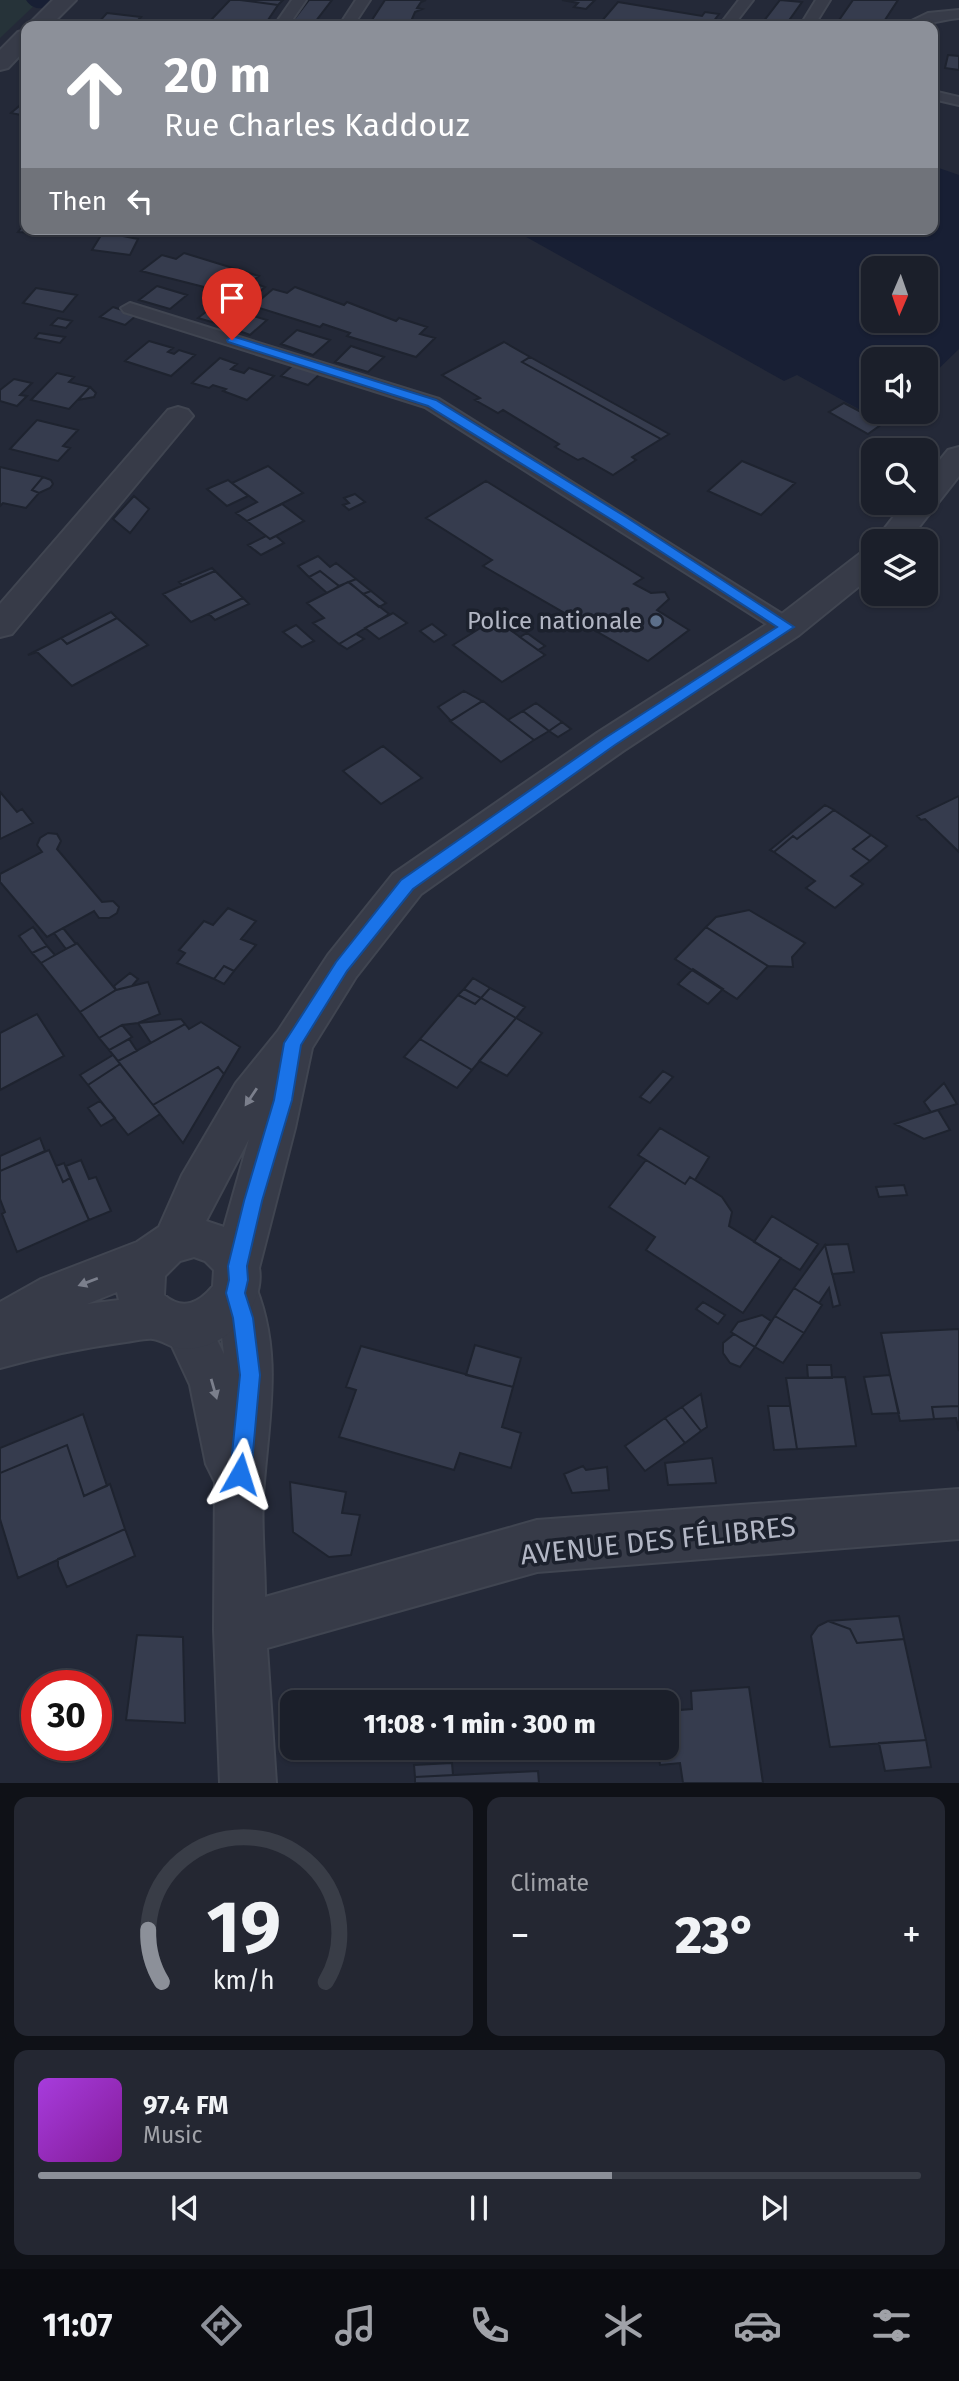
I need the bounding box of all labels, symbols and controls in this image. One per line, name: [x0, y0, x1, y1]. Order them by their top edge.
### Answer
text: 20 m: [164, 46, 271, 105]
icon: ahead: [49, 49, 140, 140]
text: Rue Charles Kaddouz: [164, 106, 470, 144]
icon: left: [121, 182, 159, 220]
text: Then: [49, 186, 107, 217]
north arrow: [861, 256, 938, 332]
map controls: [861, 256, 938, 606]
pin: [202, 268, 262, 340]
icon: arrive: [213, 279, 251, 317]
button: sound: [861, 347, 938, 424]
button: search: [861, 438, 938, 515]
button: layers: [861, 529, 938, 606]
place label: Police nationale: [467, 607, 642, 635]
marker: Police nationale: [648, 613, 664, 629]
one-way arrow: [244, 1088, 258, 1106]
one-way arrow: [77, 1277, 98, 1288]
one-way arrow: [209, 1379, 219, 1400]
position arrow: [203, 1437, 277, 1511]
street label: AVENUE DES FÉLIBRES: [519, 1510, 797, 1571]
speed limit sign: 30: [21, 1670, 112, 1761]
text: 11:08 · 1 min · 300 m: [363, 1709, 596, 1740]
text: Climate: [511, 1869, 589, 1897]
text: 19: [206, 1885, 281, 1972]
text: 23°: [675, 1904, 756, 1967]
text: −: [511, 1912, 530, 1958]
text: +: [902, 1912, 921, 1958]
text: km/h: [212, 1966, 274, 1996]
text: 97.4 FM: [143, 2090, 228, 2121]
text: Music: [143, 2121, 203, 2149]
icon: previous: [166, 2189, 204, 2227]
icon: pause: [460, 2189, 498, 2227]
icon: next: [755, 2189, 793, 2227]
icon: directions: [197, 2301, 246, 2350]
icon: music: [331, 2301, 380, 2350]
icon: phone: [465, 2301, 514, 2350]
icon: climate: [599, 2301, 648, 2350]
icon: car: [733, 2301, 782, 2350]
icon: filters: [867, 2301, 916, 2350]
text: 11:07: [43, 2306, 112, 2344]

